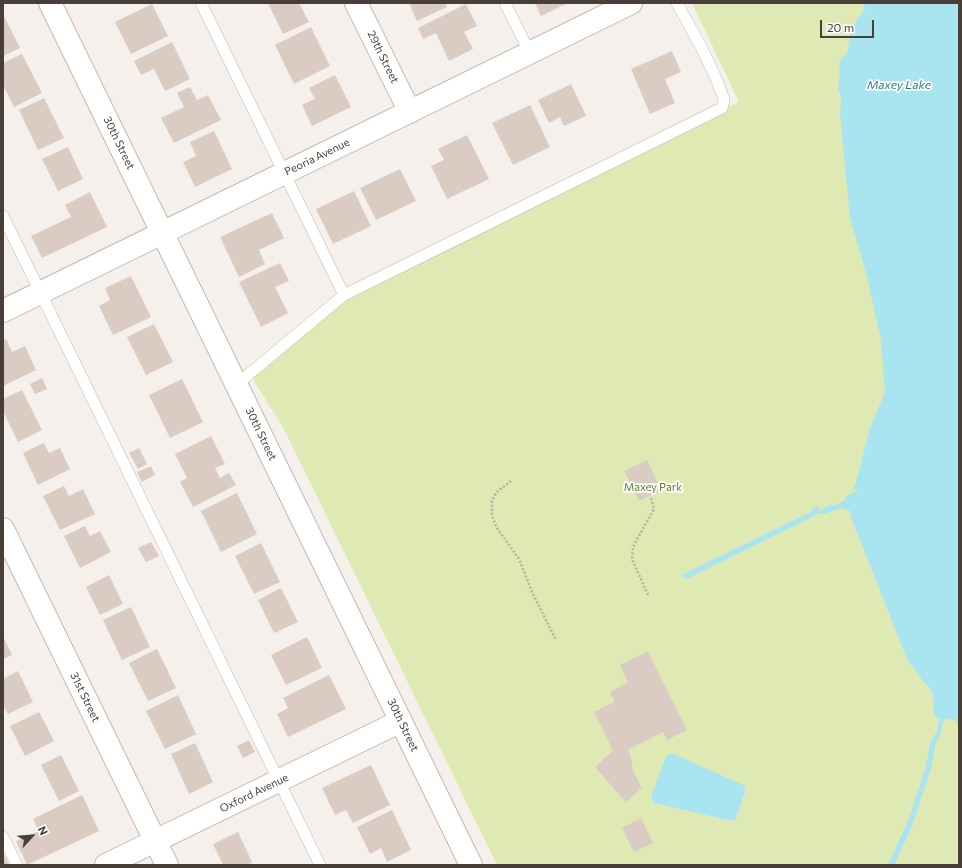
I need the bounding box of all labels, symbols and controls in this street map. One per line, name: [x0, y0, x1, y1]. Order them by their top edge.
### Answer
scale bar: [822, 12, 876, 38]
text: 20 m: [827, 20, 854, 34]
street label: 29th Street: [365, 29, 401, 85]
water label: Maxey Lake: [867, 78, 931, 92]
street label: 30th Street: [100, 114, 138, 172]
street label: Peoria Avenue: [282, 136, 352, 178]
street label: 30th Street: [242, 405, 280, 463]
park label: Maxey Park: [624, 480, 682, 494]
street label: 31st Street: [67, 670, 103, 724]
street label: 30th Street: [384, 696, 422, 754]
street label: Oxford Avenue: [218, 771, 290, 815]
north arrow: [12, 816, 52, 856]
text: N: [36, 824, 51, 837]

